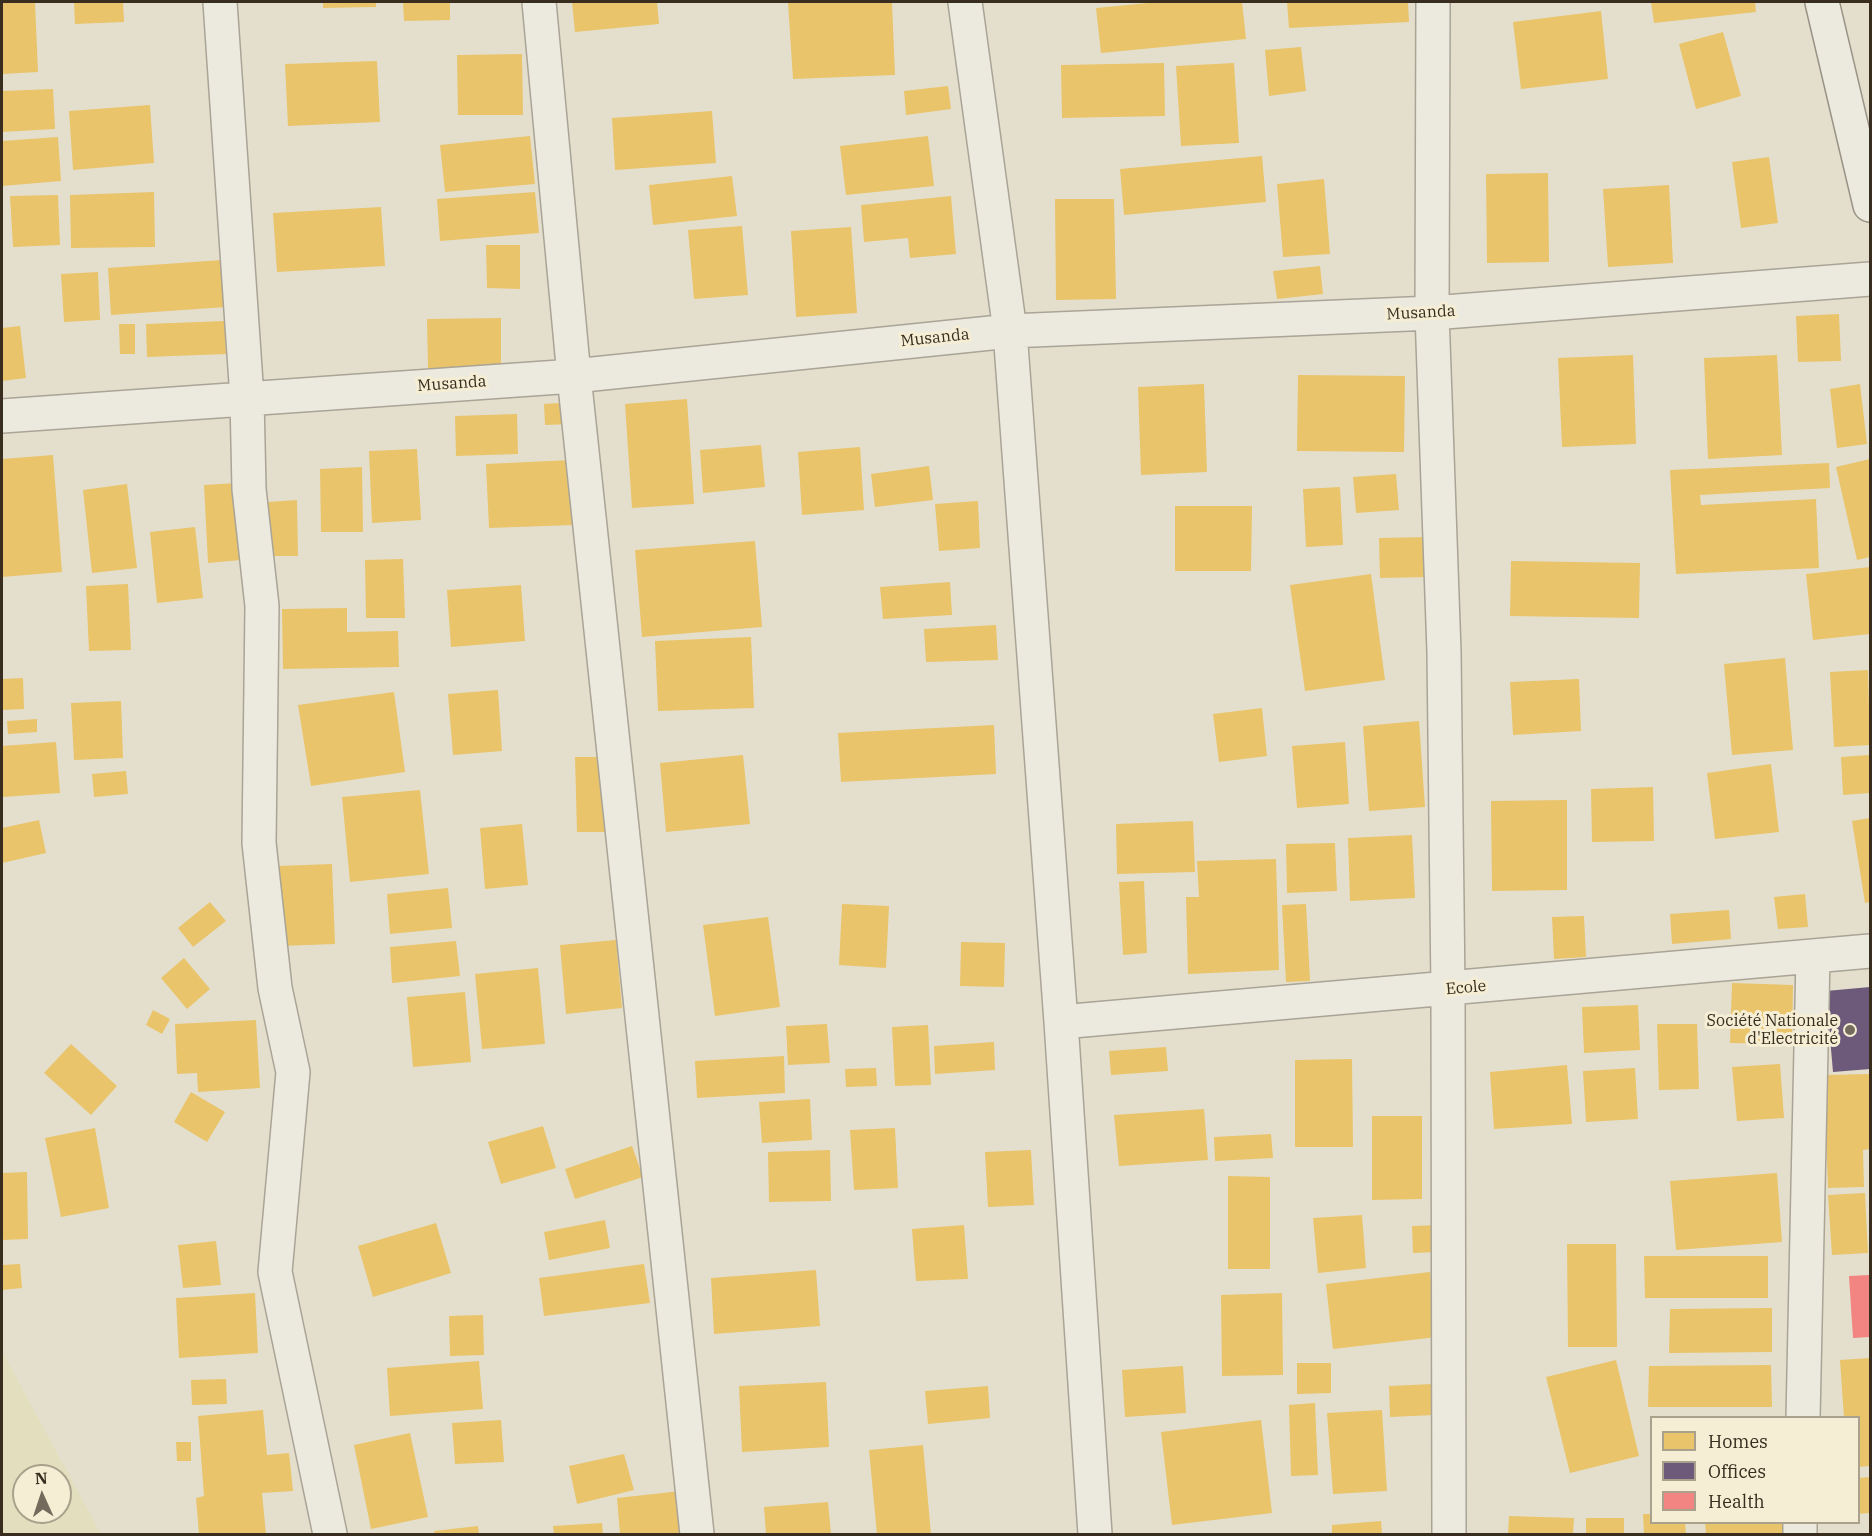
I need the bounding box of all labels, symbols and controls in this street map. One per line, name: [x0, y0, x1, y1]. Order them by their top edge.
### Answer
street label: Musanda: [1386, 302, 1456, 324]
street label: Musanda: [900, 325, 970, 351]
street label: Musanda: [417, 372, 487, 396]
street label: Ecole: [1445, 977, 1487, 999]
place label: Société Nationale d'Electricité: [1707, 1011, 1838, 1049]
marker: Société Nationale d'Electricité: [1843, 1023, 1857, 1037]
legend: [1650, 1416, 1860, 1524]
text: Homes: [1708, 1430, 1768, 1453]
text: Offices: [1708, 1460, 1766, 1483]
north arrow: [12, 1464, 72, 1524]
text: N: [34, 1468, 48, 1488]
text: Health: [1708, 1490, 1765, 1513]

